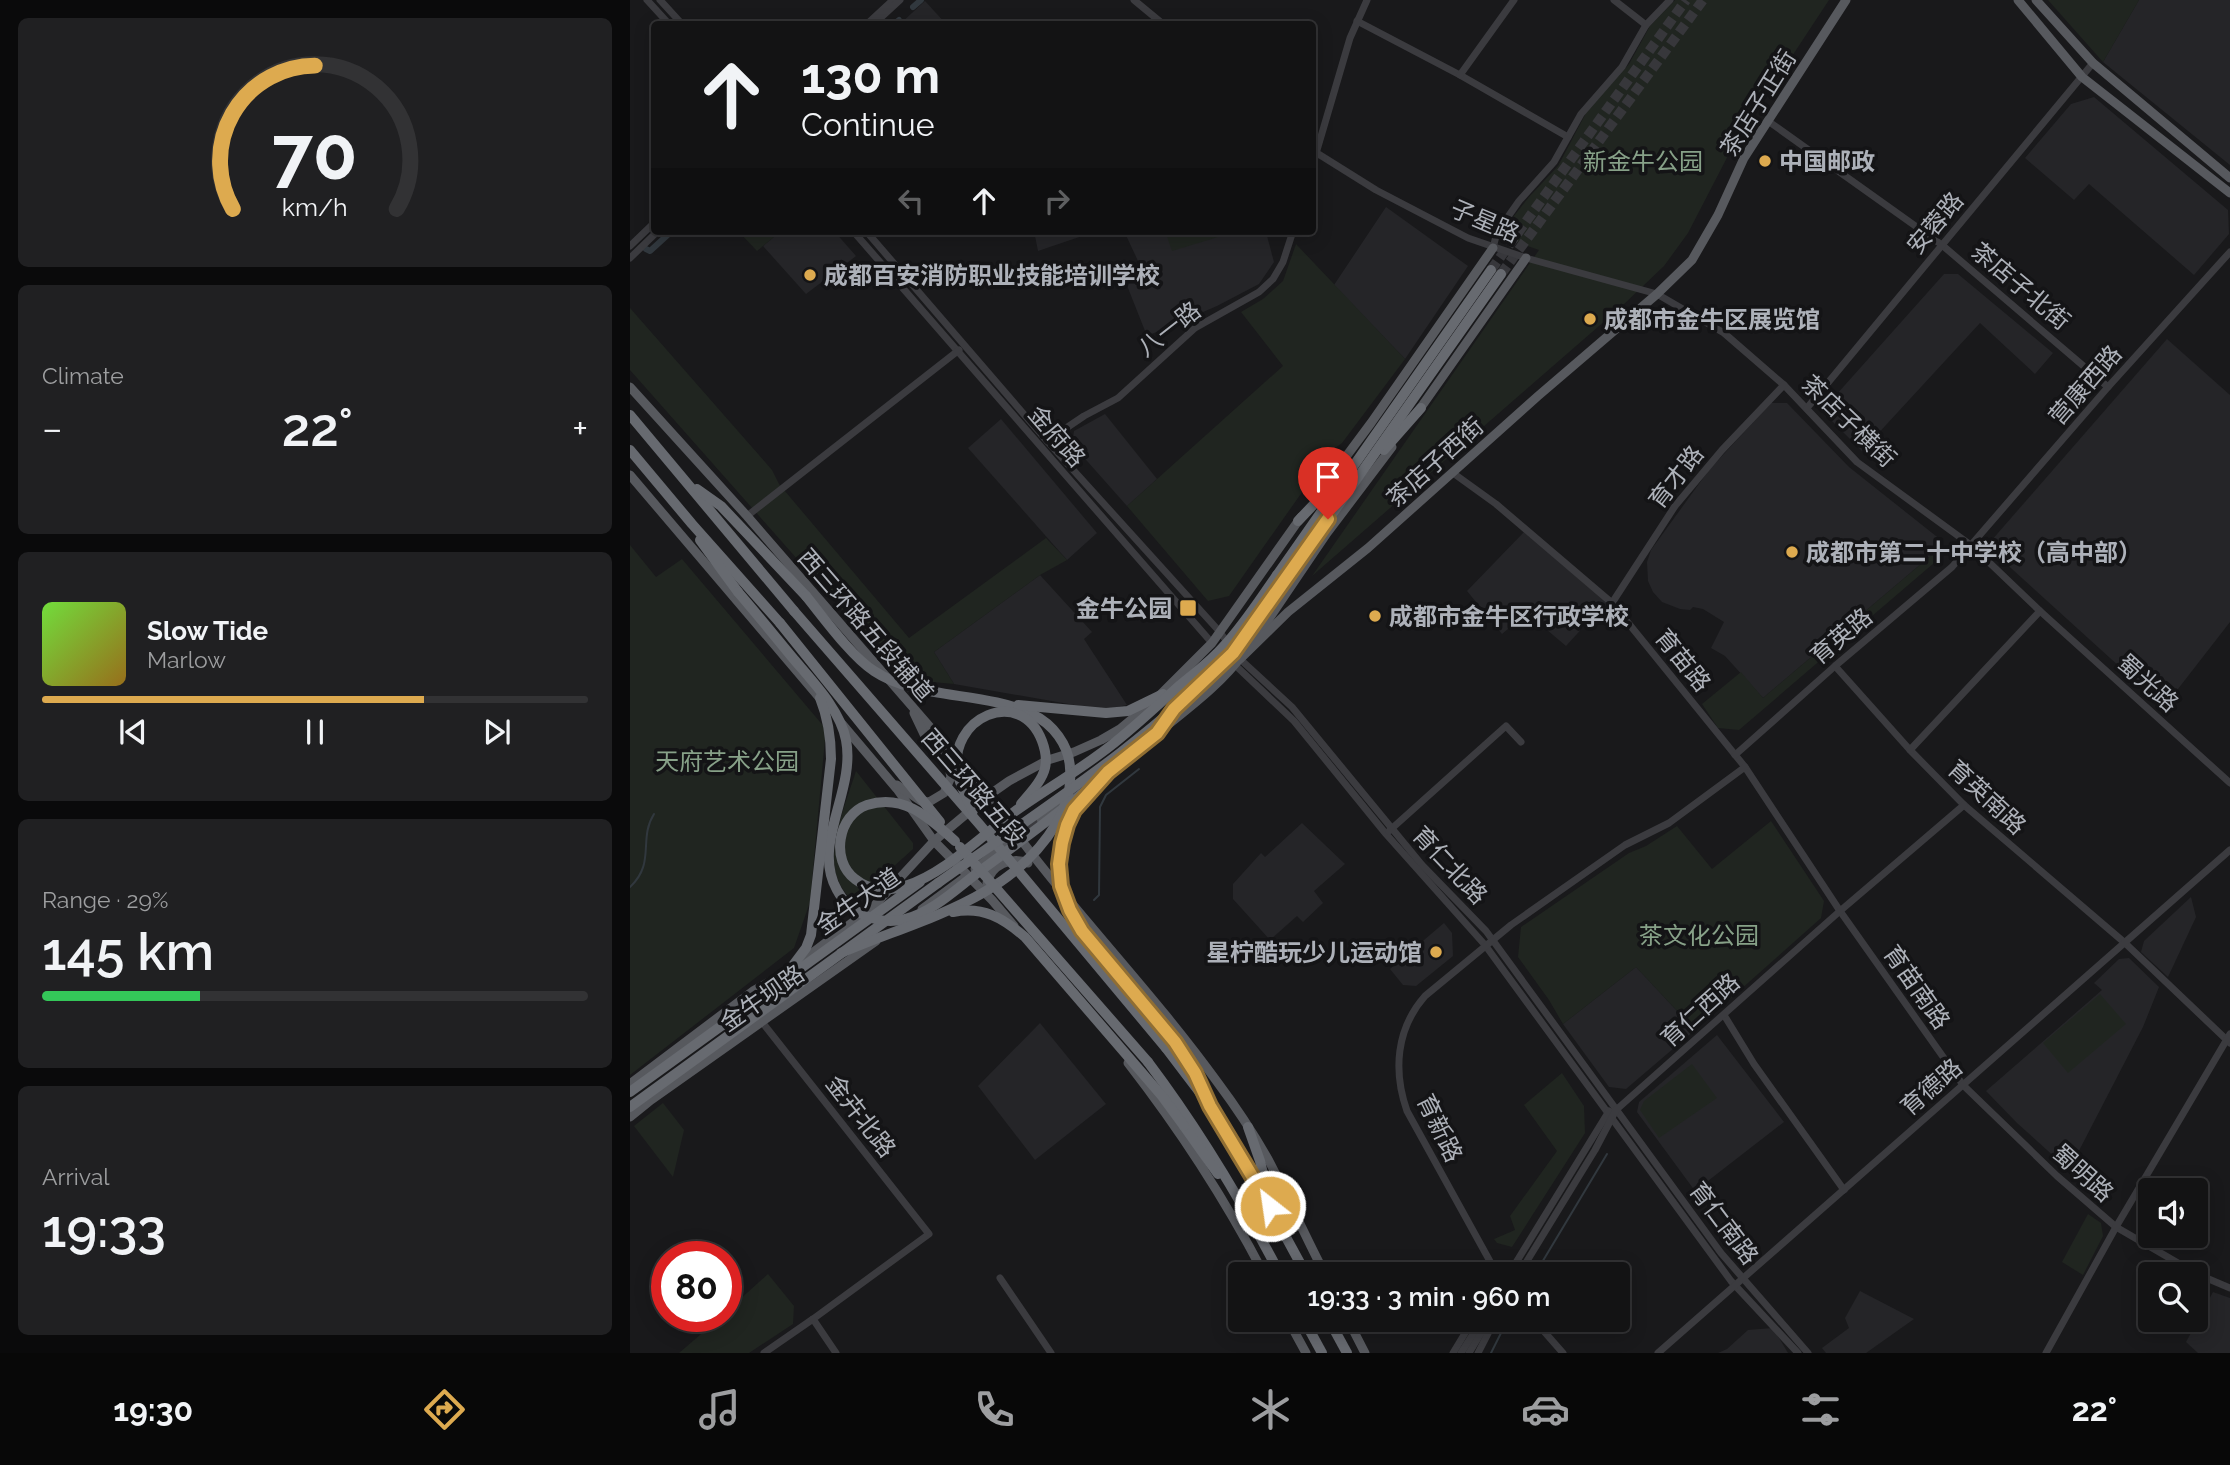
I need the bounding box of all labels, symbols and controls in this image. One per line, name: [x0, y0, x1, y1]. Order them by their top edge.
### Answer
street label: 茶店子正街: [1714, 44, 1802, 162]
text: 130 m: [801, 47, 940, 104]
icon: ahead: [686, 49, 777, 140]
text: Continue: [801, 106, 935, 143]
text: 70: [272, 111, 358, 196]
park label: 新金牛公园: [1583, 147, 1703, 176]
place label: 中国邮政: [1779, 147, 1875, 176]
marker: 中国邮政: [1757, 153, 1773, 169]
icon: left: [892, 182, 930, 220]
icon: ahead: [965, 182, 1003, 220]
icon: right: [1038, 182, 1076, 220]
street label: 安蓉路: [1901, 186, 1969, 260]
text: km/h: [282, 191, 348, 221]
street label: 子星路: [1446, 194, 1524, 248]
street label: 茶店子北街: [1966, 236, 2076, 336]
place label: 成都百安消防职业技能培训学校: [824, 261, 1160, 290]
marker: 成都百安消防职业技能培训学校: [802, 267, 818, 283]
street label: 八一路: [1132, 295, 1206, 363]
place label: 成都市金牛区展览馆: [1604, 305, 1820, 334]
marker: 成都市金牛区展览馆: [1582, 311, 1598, 327]
street label: 营康西路: [2043, 339, 2127, 431]
text: Climate: [42, 362, 124, 389]
street label: 茶店子横街: [1796, 369, 1902, 473]
text: 22°: [282, 397, 353, 458]
street label: 金府路: [1022, 399, 1092, 473]
text: −: [42, 406, 62, 451]
text: +: [572, 406, 588, 451]
street label: 茶店子西街: [1381, 411, 1489, 513]
street label: 育才路: [1642, 440, 1710, 514]
pin: [1298, 447, 1358, 519]
icon: arrive: [1309, 458, 1347, 496]
place label: 成都市第二十中学校（高中部）: [1806, 538, 2142, 567]
street label: 西三环路五段辅道: [792, 543, 940, 707]
marker: 成都市第二十中学校（高中部）: [1784, 544, 1800, 560]
place label: 金牛公园: [1076, 594, 1172, 623]
marker: 金牛公园: [1178, 598, 1198, 618]
place label: 成都市金牛区行政学校: [1389, 602, 1629, 631]
street label: 育英路: [1804, 602, 1878, 670]
marker: 成都市金牛区行政学校: [1367, 608, 1383, 624]
text: Slow Tide: [147, 616, 268, 646]
street label: 育苗路: [1649, 623, 1717, 697]
text: Marlow: [147, 646, 226, 673]
street label: 蜀光路: [2112, 648, 2184, 718]
icon: previous: [114, 713, 152, 751]
icon: pause: [296, 713, 334, 751]
icon: next: [478, 713, 516, 751]
street label: 西三环路五段: [916, 723, 1032, 851]
park label: 天府艺术公园: [655, 747, 799, 776]
street label: 育英南路: [1942, 754, 2032, 840]
street label: 育仁北路: [1407, 820, 1493, 910]
street label: 金牛大道: [810, 862, 906, 940]
text: Range · 29%: [42, 886, 168, 913]
text: 145 km: [42, 921, 214, 982]
park label: 茶文化公园: [1639, 921, 1759, 950]
place label: 星柠酷玩少儿运动馆: [1206, 938, 1422, 967]
street label: 育苗南路: [1878, 939, 1956, 1035]
marker: 星柠酷玩少儿运动馆: [1428, 944, 1444, 960]
street label: 金牛坝路: [714, 959, 810, 1037]
street label: 育仁西路: [1655, 967, 1745, 1053]
street label: 育德路: [1894, 1052, 1968, 1122]
street label: 金卉北路: [820, 1069, 902, 1163]
street label: 育新路: [1411, 1089, 1469, 1167]
street label: 蜀明路: [2047, 1138, 2119, 1208]
text: Arrival: [42, 1163, 109, 1190]
position arrow: [1233, 1169, 1307, 1243]
street label: 育仁南路: [1684, 1176, 1764, 1270]
map controls: [2138, 1178, 2208, 1332]
button: sound: [2138, 1178, 2208, 1248]
text: 19:33: [42, 1198, 166, 1259]
speed limit sign: 80: [651, 1241, 742, 1332]
button: search: [2138, 1262, 2208, 1332]
text: 19:33 · 3 min · 960 m: [1308, 1282, 1550, 1312]
icon: directions: [420, 1385, 469, 1434]
icon: music: [695, 1385, 744, 1434]
icon: phone: [970, 1385, 1019, 1434]
icon: climate: [1246, 1385, 1295, 1434]
icon: car: [1521, 1385, 1570, 1434]
icon: filters: [1796, 1385, 1845, 1434]
text: 19:30: [113, 1391, 193, 1428]
text: 22°: [2072, 1391, 2117, 1428]

